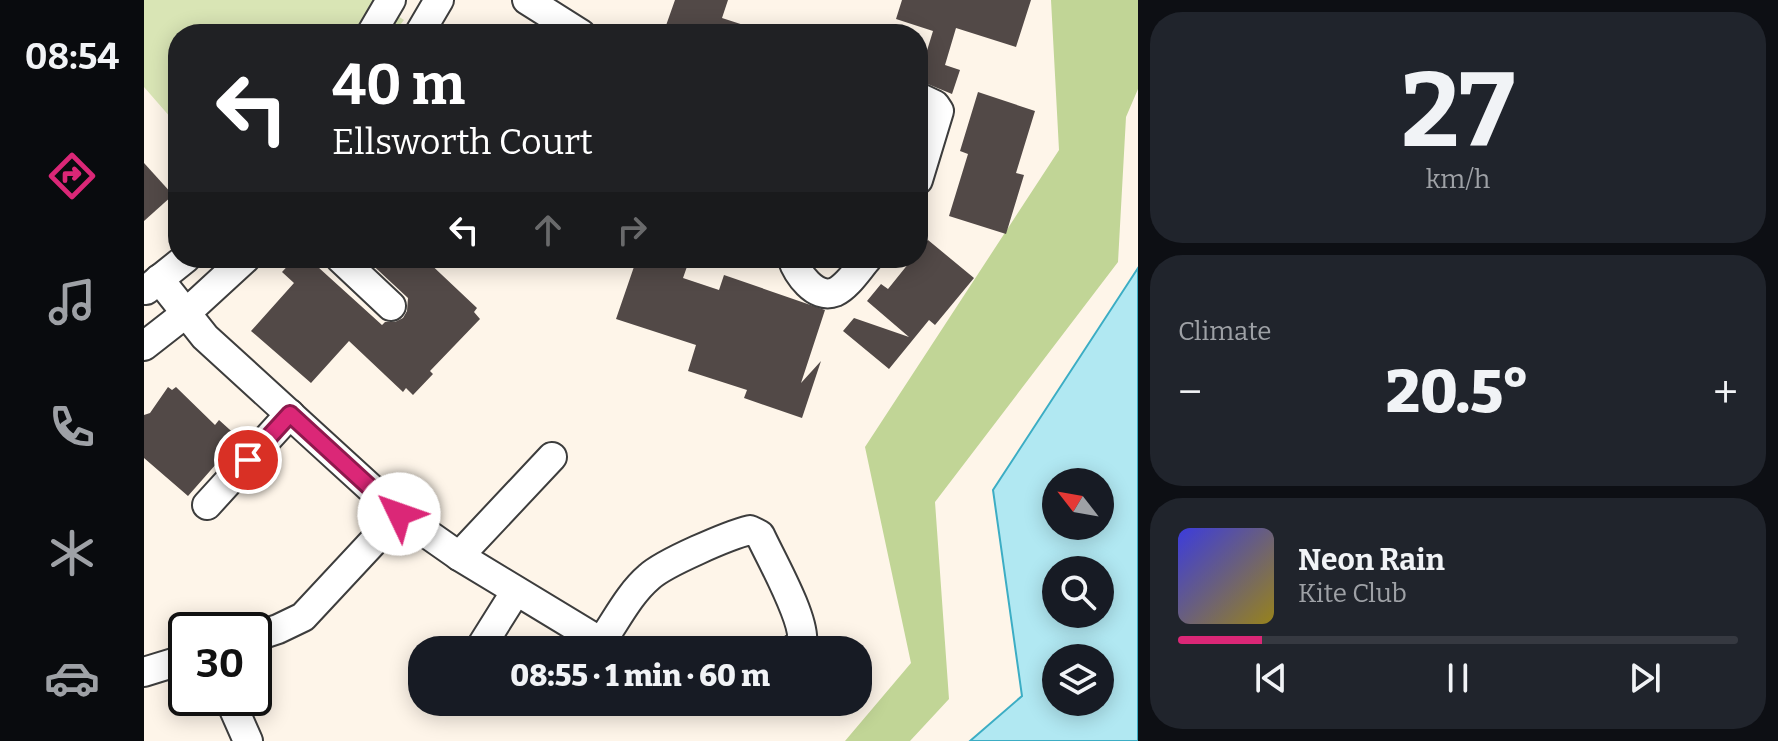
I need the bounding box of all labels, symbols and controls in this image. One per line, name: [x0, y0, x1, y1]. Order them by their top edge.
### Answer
text: 08:54: [25, 35, 119, 79]
text: 27: [1401, 49, 1515, 174]
text: 40 m: [332, 52, 465, 119]
icon: left: [200, 56, 304, 160]
text: Ellsworth Court: [332, 120, 593, 164]
icon: directions: [44, 148, 100, 204]
text: km/h: [1426, 164, 1490, 195]
icon: left: [442, 208, 486, 252]
icon: ahead: [526, 208, 570, 252]
icon: right: [610, 208, 654, 252]
icon: music: [44, 274, 100, 330]
text: Climate: [1178, 316, 1272, 347]
text: 20.5°: [1386, 356, 1529, 428]
text: −: [1178, 366, 1202, 419]
text: +: [1713, 366, 1738, 419]
icon: phone: [44, 399, 100, 455]
pin: [214, 426, 282, 494]
icon: arrive: [226, 438, 270, 482]
north arrow: [1042, 468, 1114, 540]
map controls: [1042, 468, 1114, 716]
position arrow: [357, 472, 441, 556]
icon: climate: [44, 525, 100, 581]
text: Neon Rain: [1298, 542, 1445, 578]
button: search: [1042, 556, 1114, 628]
text: Kite Club: [1298, 578, 1407, 609]
speed limit sign: 30: [168, 612, 272, 716]
button: layers: [1042, 644, 1114, 716]
icon: car: [44, 650, 100, 706]
icon: previous: [1249, 656, 1293, 700]
icon: pause: [1436, 656, 1480, 700]
icon: next: [1623, 656, 1667, 700]
text: 08:55 · 1 min · 60 m: [510, 658, 770, 694]

